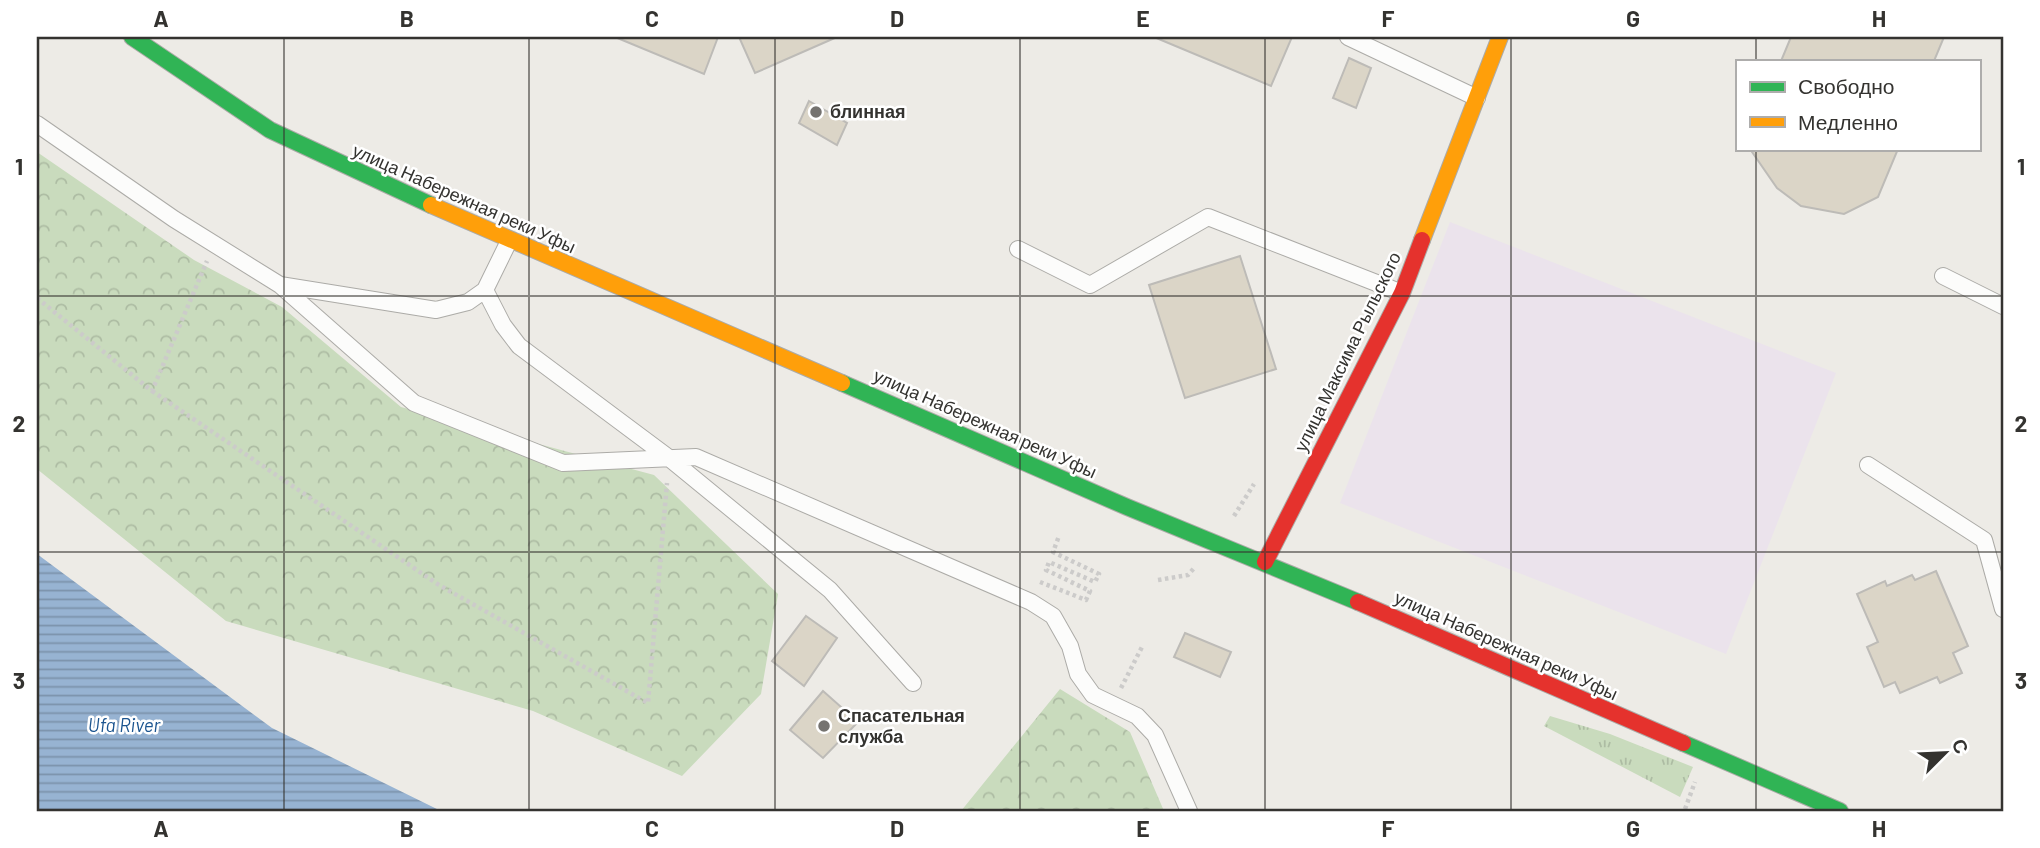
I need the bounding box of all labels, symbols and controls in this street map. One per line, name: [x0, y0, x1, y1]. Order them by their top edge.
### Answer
text: A: [153, 4, 169, 32]
text: B: [400, 4, 414, 32]
text: C: [645, 4, 659, 32]
text: D: [890, 4, 904, 32]
text: E: [1136, 4, 1150, 32]
text: F: [1382, 4, 1395, 32]
text: G: [1626, 4, 1640, 32]
text: H: [1872, 4, 1886, 32]
legend: [1736, 60, 1980, 150]
text: Свободно: [1798, 73, 1895, 98]
place label: блинная: [830, 100, 905, 122]
marker: блинная: [808, 104, 824, 120]
text: Медленно: [1798, 109, 1898, 134]
street label: улица Набережная реки Уфы: [349, 139, 579, 257]
text: 1: [15, 152, 23, 180]
text: 1: [2017, 152, 2025, 180]
street label: улица Максима Рыльского: [1289, 248, 1405, 455]
street label: улица Набережная реки Уфы: [870, 364, 1100, 482]
text: 2: [13, 409, 25, 437]
text: 2: [2015, 409, 2027, 437]
street label: улица Набережная реки Уфы: [1391, 586, 1621, 704]
text: 3: [13, 666, 25, 694]
text: 3: [2015, 666, 2027, 694]
place label: Спасательная служба: [838, 704, 965, 747]
water label: Ufa River: [88, 713, 161, 736]
marker: Спасательная служба: [816, 718, 832, 734]
north arrow: [1910, 718, 1980, 788]
text: С: [1948, 735, 1974, 757]
text: A: [153, 814, 169, 842]
text: B: [400, 814, 414, 842]
text: C: [645, 814, 659, 842]
text: D: [890, 814, 904, 842]
text: E: [1136, 814, 1150, 842]
text: F: [1382, 814, 1395, 842]
text: G: [1626, 814, 1640, 842]
text: H: [1872, 814, 1886, 842]

